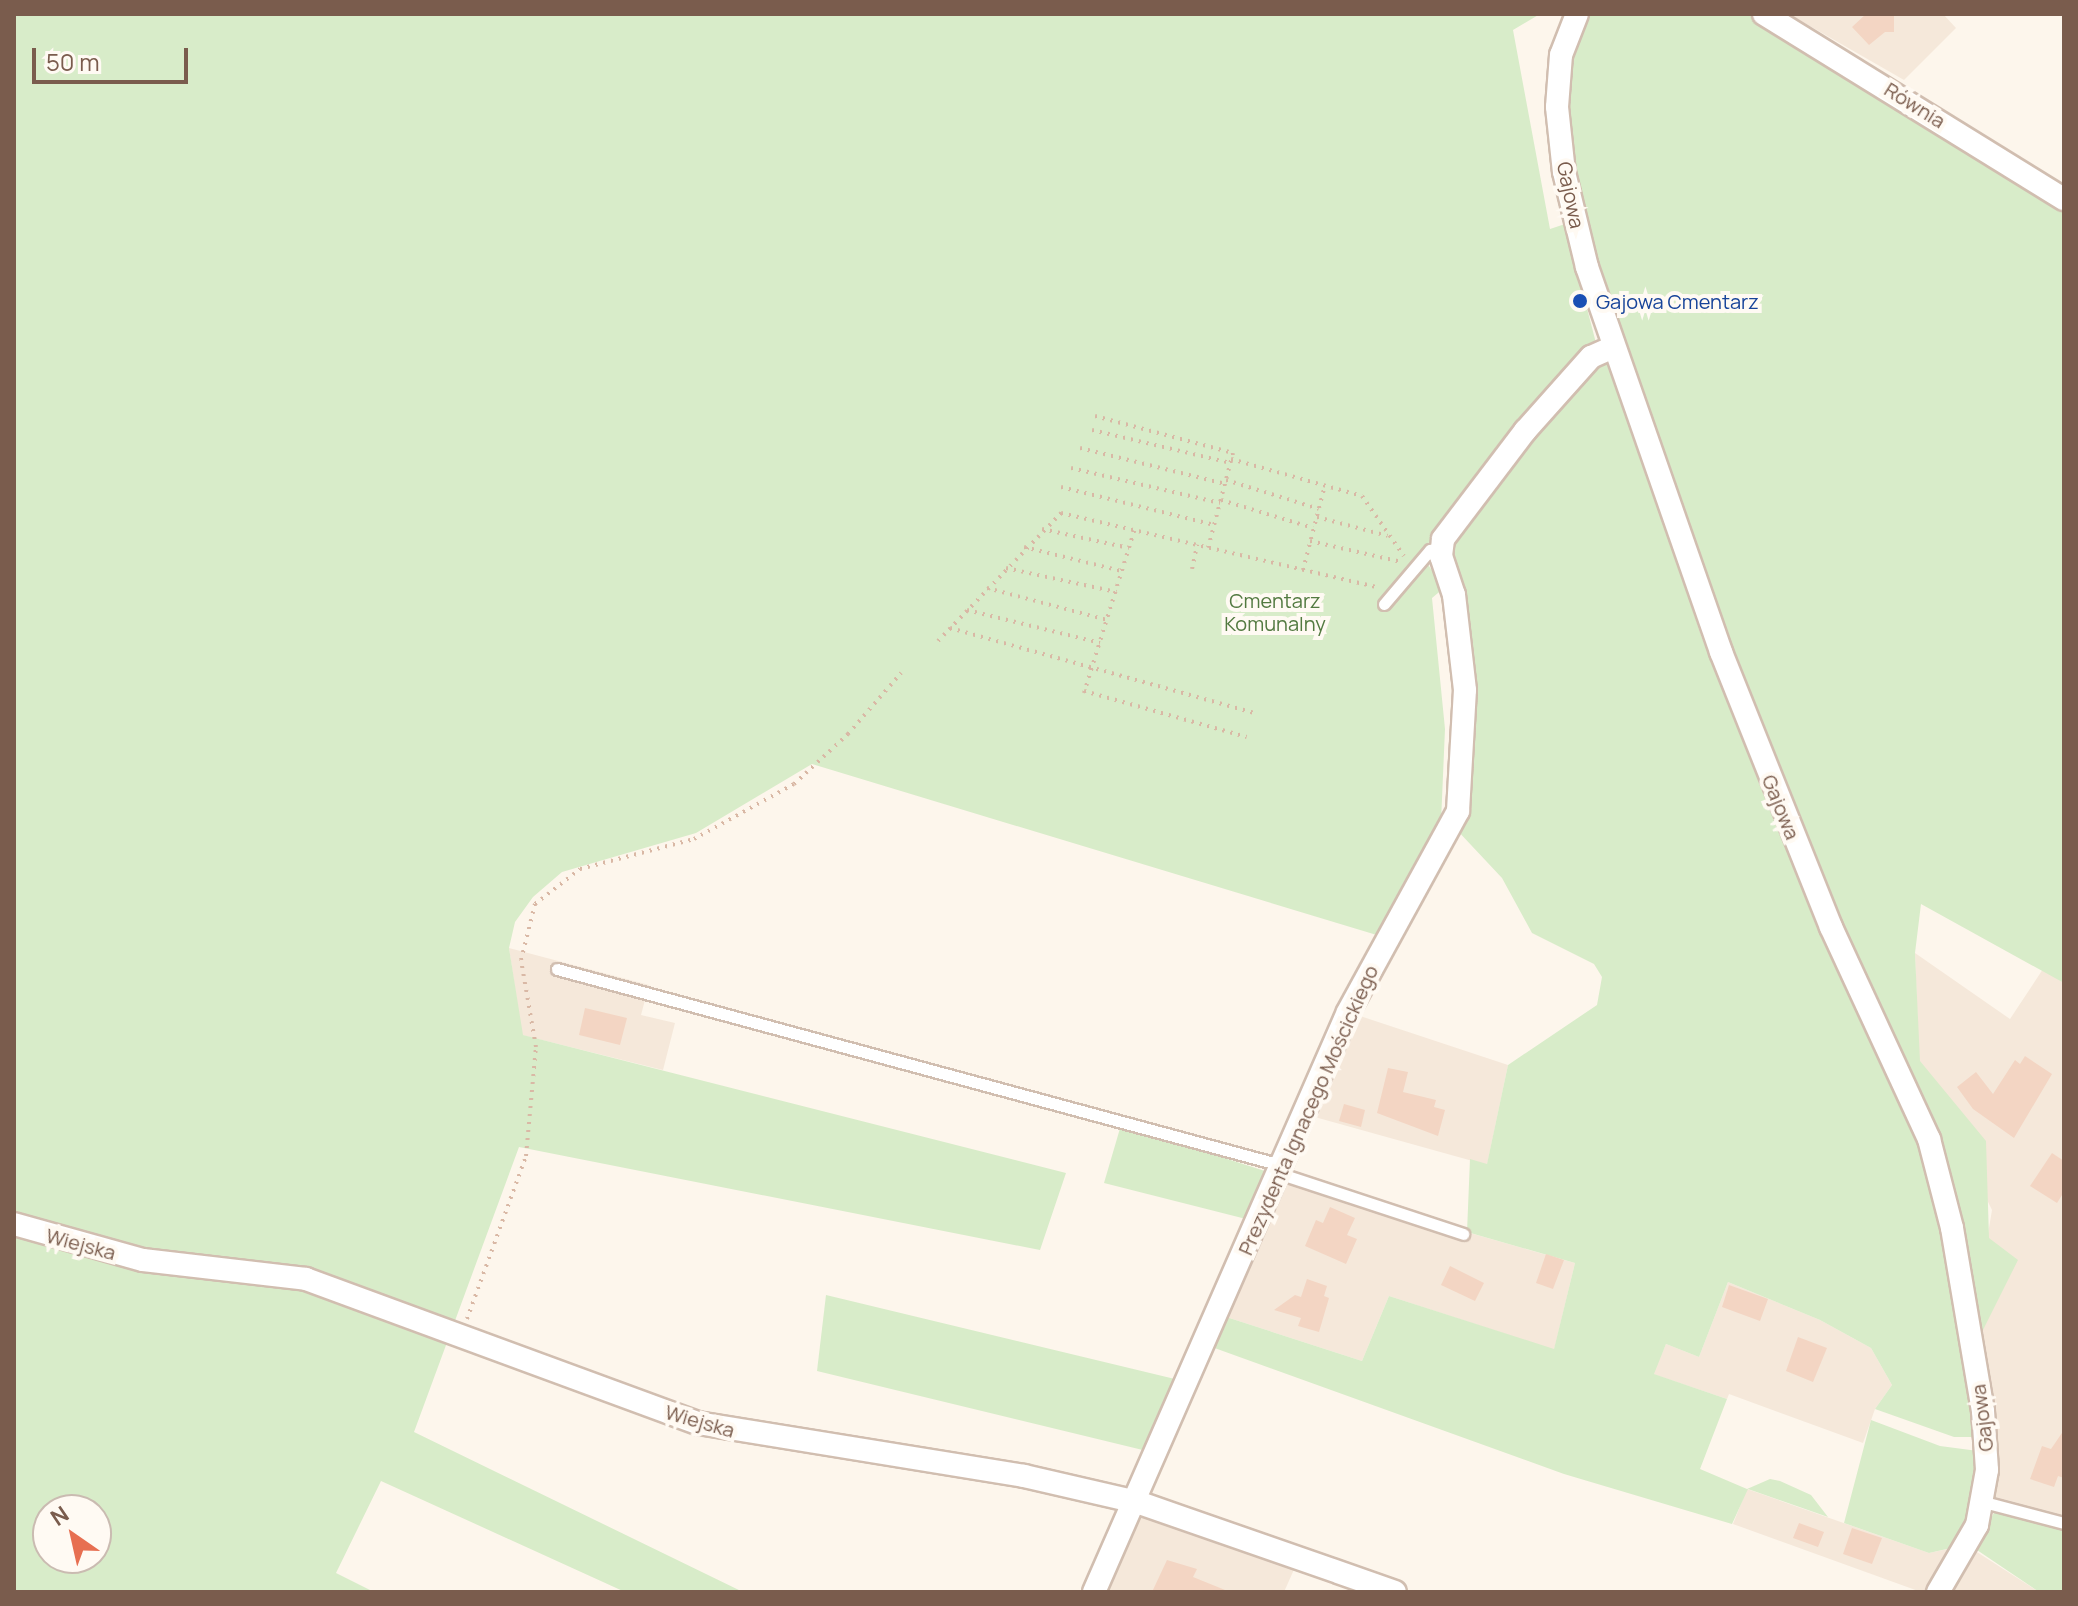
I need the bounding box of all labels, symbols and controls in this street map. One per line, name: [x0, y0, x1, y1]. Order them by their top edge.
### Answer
scale bar: [36, 32, 192, 82]
text: 50 m: [46, 45, 100, 78]
street label: Równia: [1880, 77, 1950, 133]
street label: Gajowa: [1552, 159, 1590, 231]
place label: Gajowa Cmentarz: [1596, 289, 1759, 313]
marker: Gajowa Cmentarz: [1571, 292, 1589, 310]
park label: Cmentarz Komunalny: [1224, 588, 1326, 635]
street label: Gajowa: [1757, 771, 1805, 843]
street label: Prezydenta Ignacego Mościckiego: [1233, 961, 1383, 1259]
street label: Wiejska: [44, 1223, 118, 1265]
street label: Gajowa: [1966, 1383, 1998, 1453]
street label: Wiejska: [662, 1400, 738, 1442]
north arrow: [32, 1494, 112, 1574]
text: N: [45, 1499, 75, 1533]

